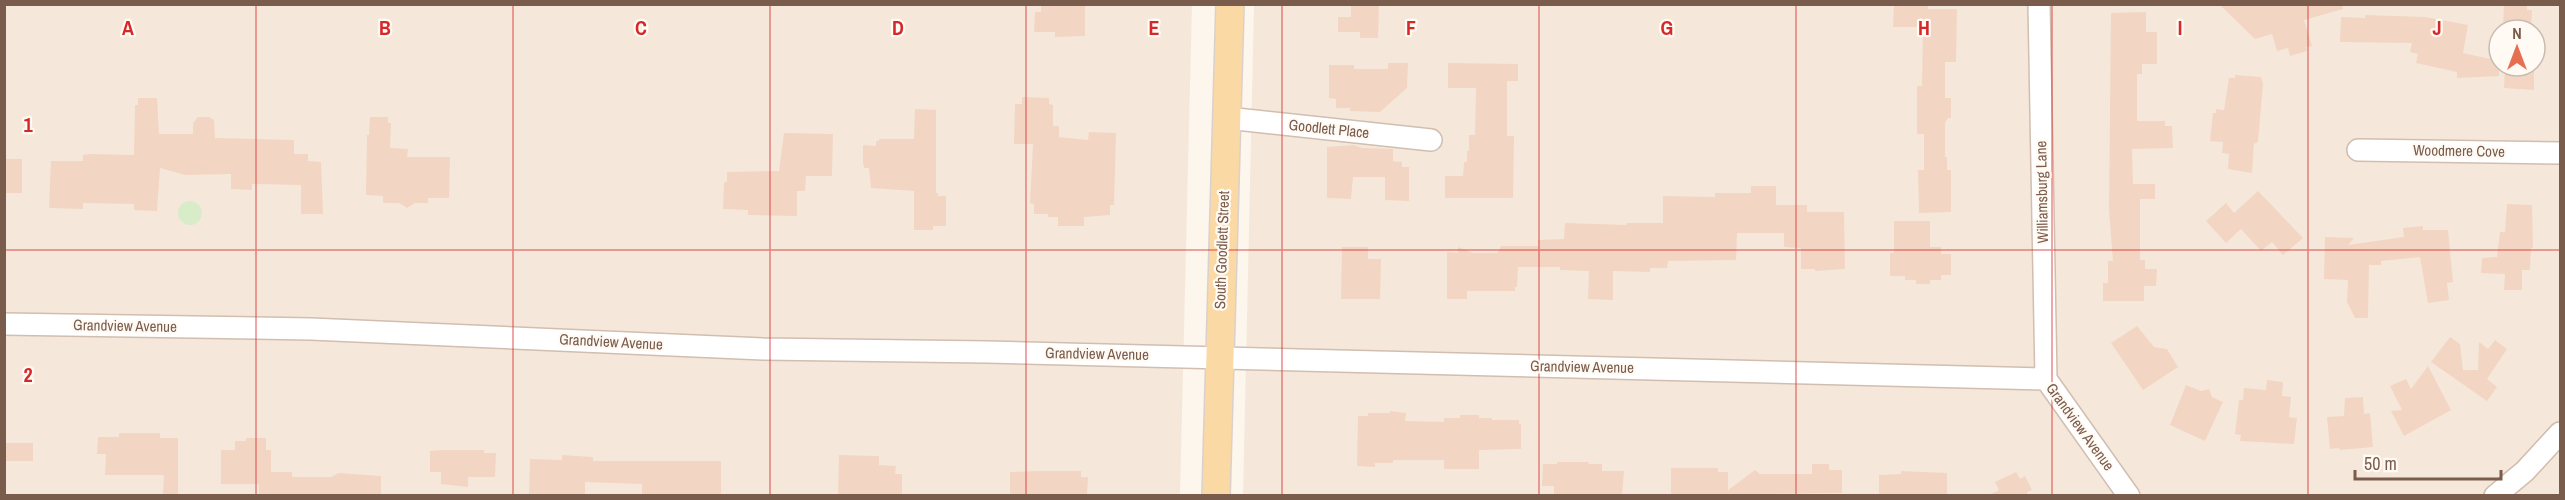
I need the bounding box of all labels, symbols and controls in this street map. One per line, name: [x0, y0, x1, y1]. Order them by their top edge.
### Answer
text: A: [122, 14, 134, 41]
text: B: [379, 14, 391, 41]
text: C: [635, 14, 647, 41]
text: D: [892, 14, 904, 41]
text: E: [1149, 14, 1160, 41]
text: F: [1406, 14, 1416, 41]
text: G: [1661, 14, 1673, 41]
text: H: [1918, 14, 1930, 41]
text: I: [2178, 14, 2182, 41]
text: J: [2432, 14, 2442, 41]
north arrow: [2487, 18, 2547, 78]
text: N: [2512, 22, 2522, 44]
text: 1: [23, 111, 33, 138]
street label: Goodlett Place: [1288, 114, 1370, 143]
street label: Woodmere Cove: [2413, 139, 2505, 162]
street label: Williamsburg Lane: [2030, 140, 2053, 243]
street label: South Goodlett Street: [1209, 190, 1234, 309]
street label: Grandview Avenue: [73, 314, 177, 337]
street label: Grandview Avenue: [559, 328, 664, 355]
street label: Grandview Avenue: [1045, 342, 1149, 365]
street label: Grandview Avenue: [1530, 355, 1634, 378]
text: 2: [23, 361, 33, 388]
street label: Grandview Avenue: [2041, 379, 2119, 475]
scale bar: [2355, 443, 2500, 481]
text: 50 m: [2364, 451, 2397, 476]

